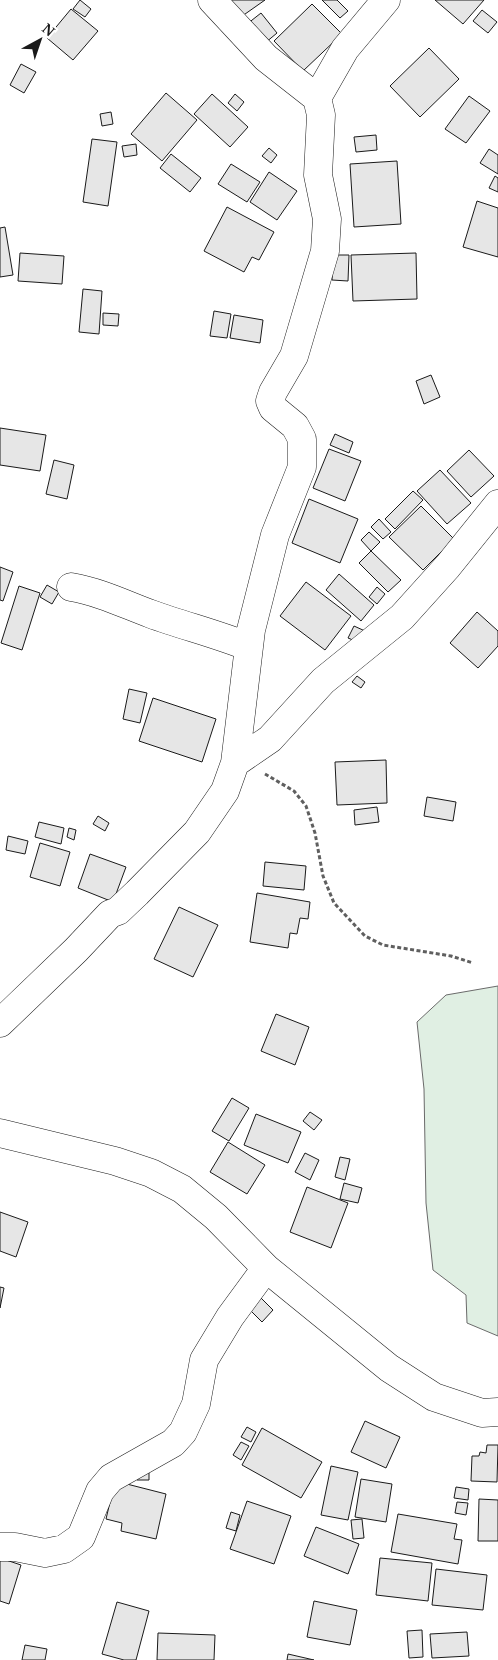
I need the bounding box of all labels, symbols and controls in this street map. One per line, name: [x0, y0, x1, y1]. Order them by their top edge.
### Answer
north arrow: [15, 15, 65, 65]
text: N: [38, 19, 59, 40]

